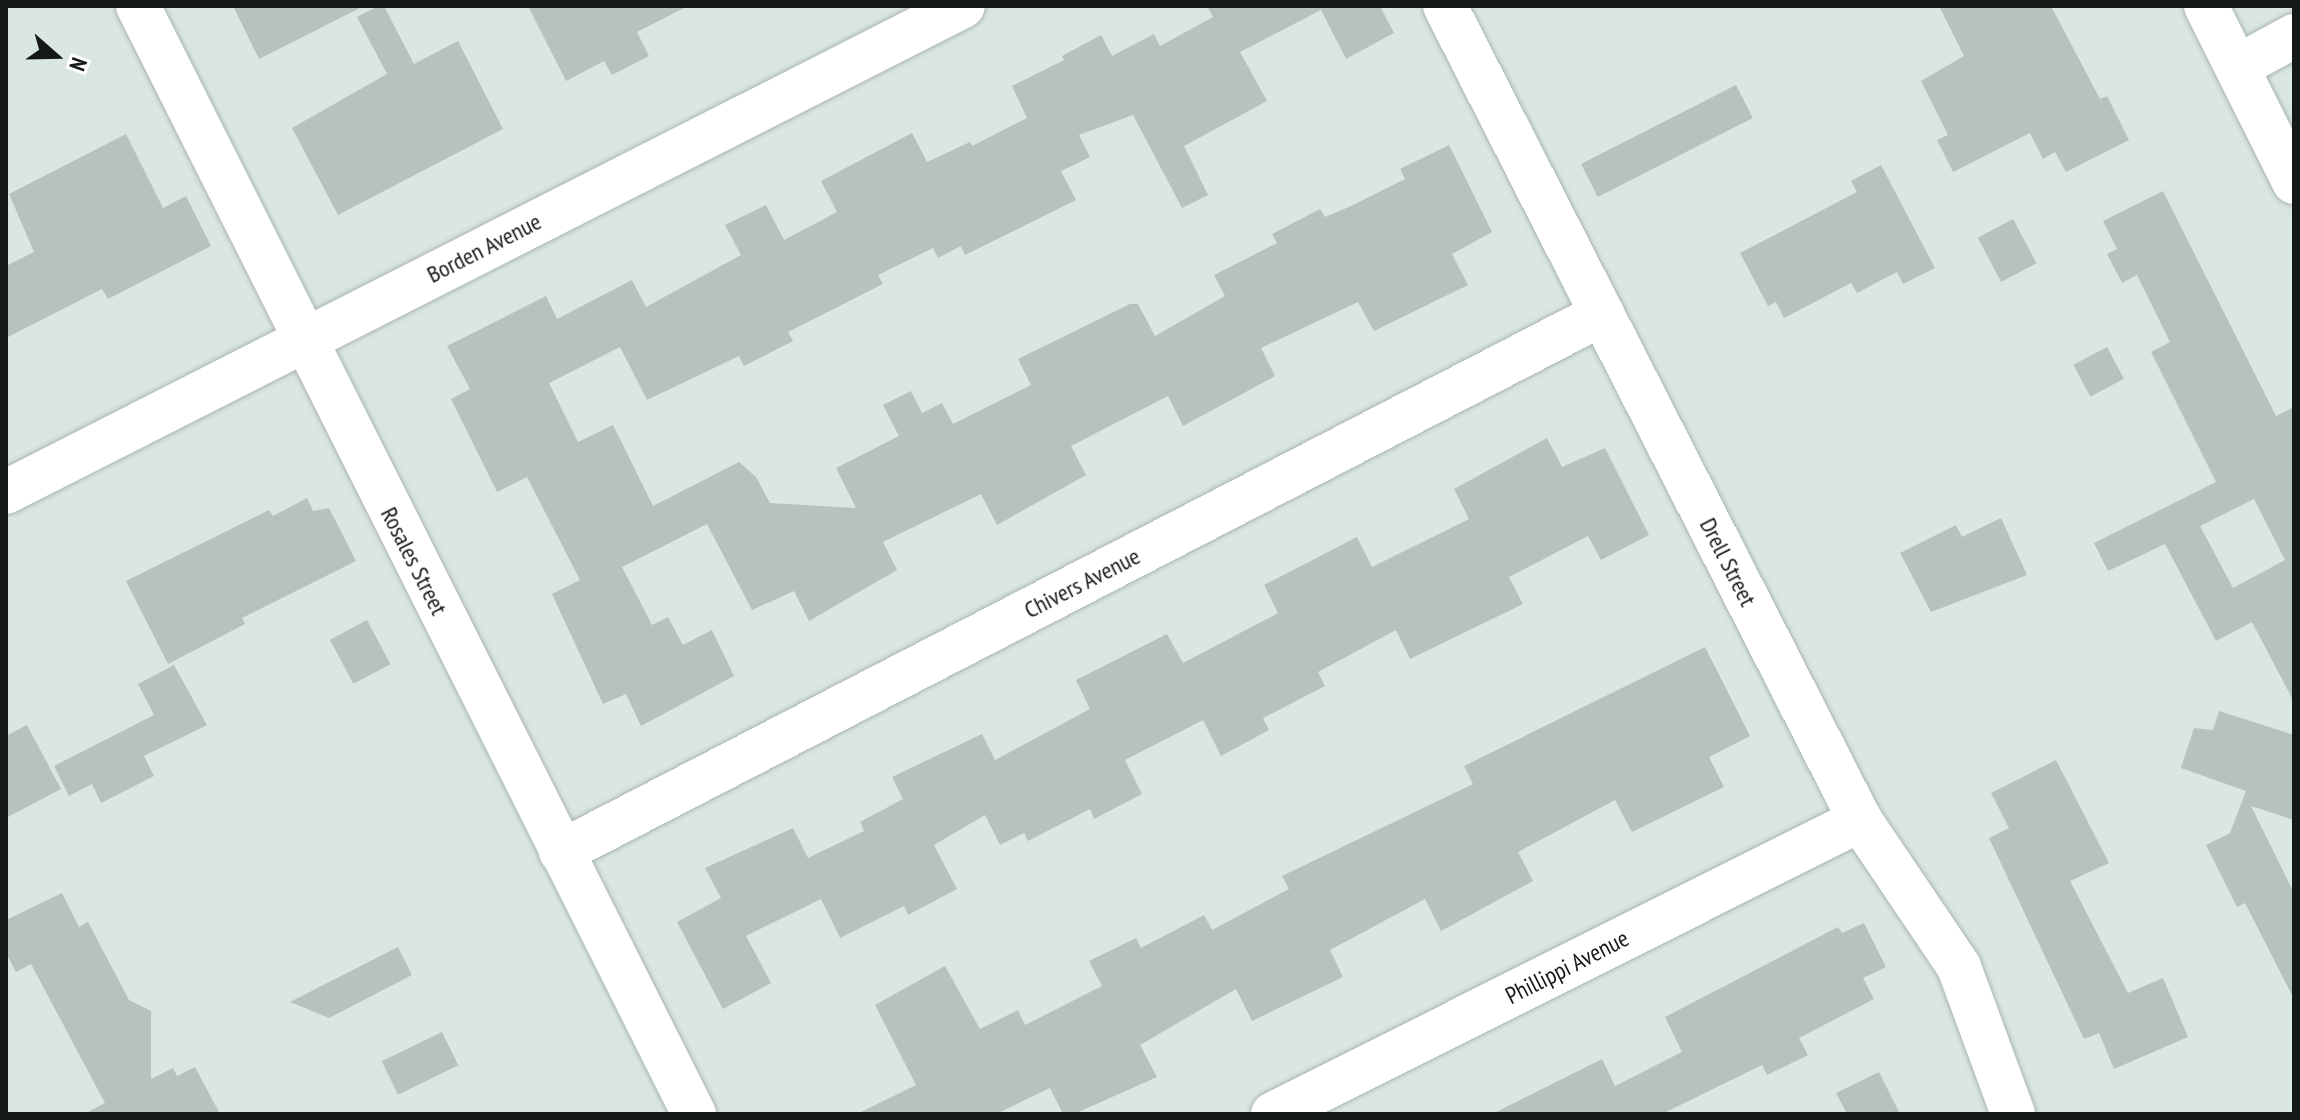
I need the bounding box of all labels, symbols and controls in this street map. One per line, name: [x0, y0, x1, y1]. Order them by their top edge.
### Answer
north arrow: [16, 16, 96, 96]
text: N: [63, 54, 94, 75]
street label: Borden Avenue: [422, 207, 546, 289]
street label: Rosales Street: [375, 502, 453, 620]
street label: Drell Street: [1694, 513, 1762, 611]
street label: Chivers Avenue: [1019, 541, 1145, 625]
street label: Phillippi Avenue: [1500, 924, 1634, 1010]

